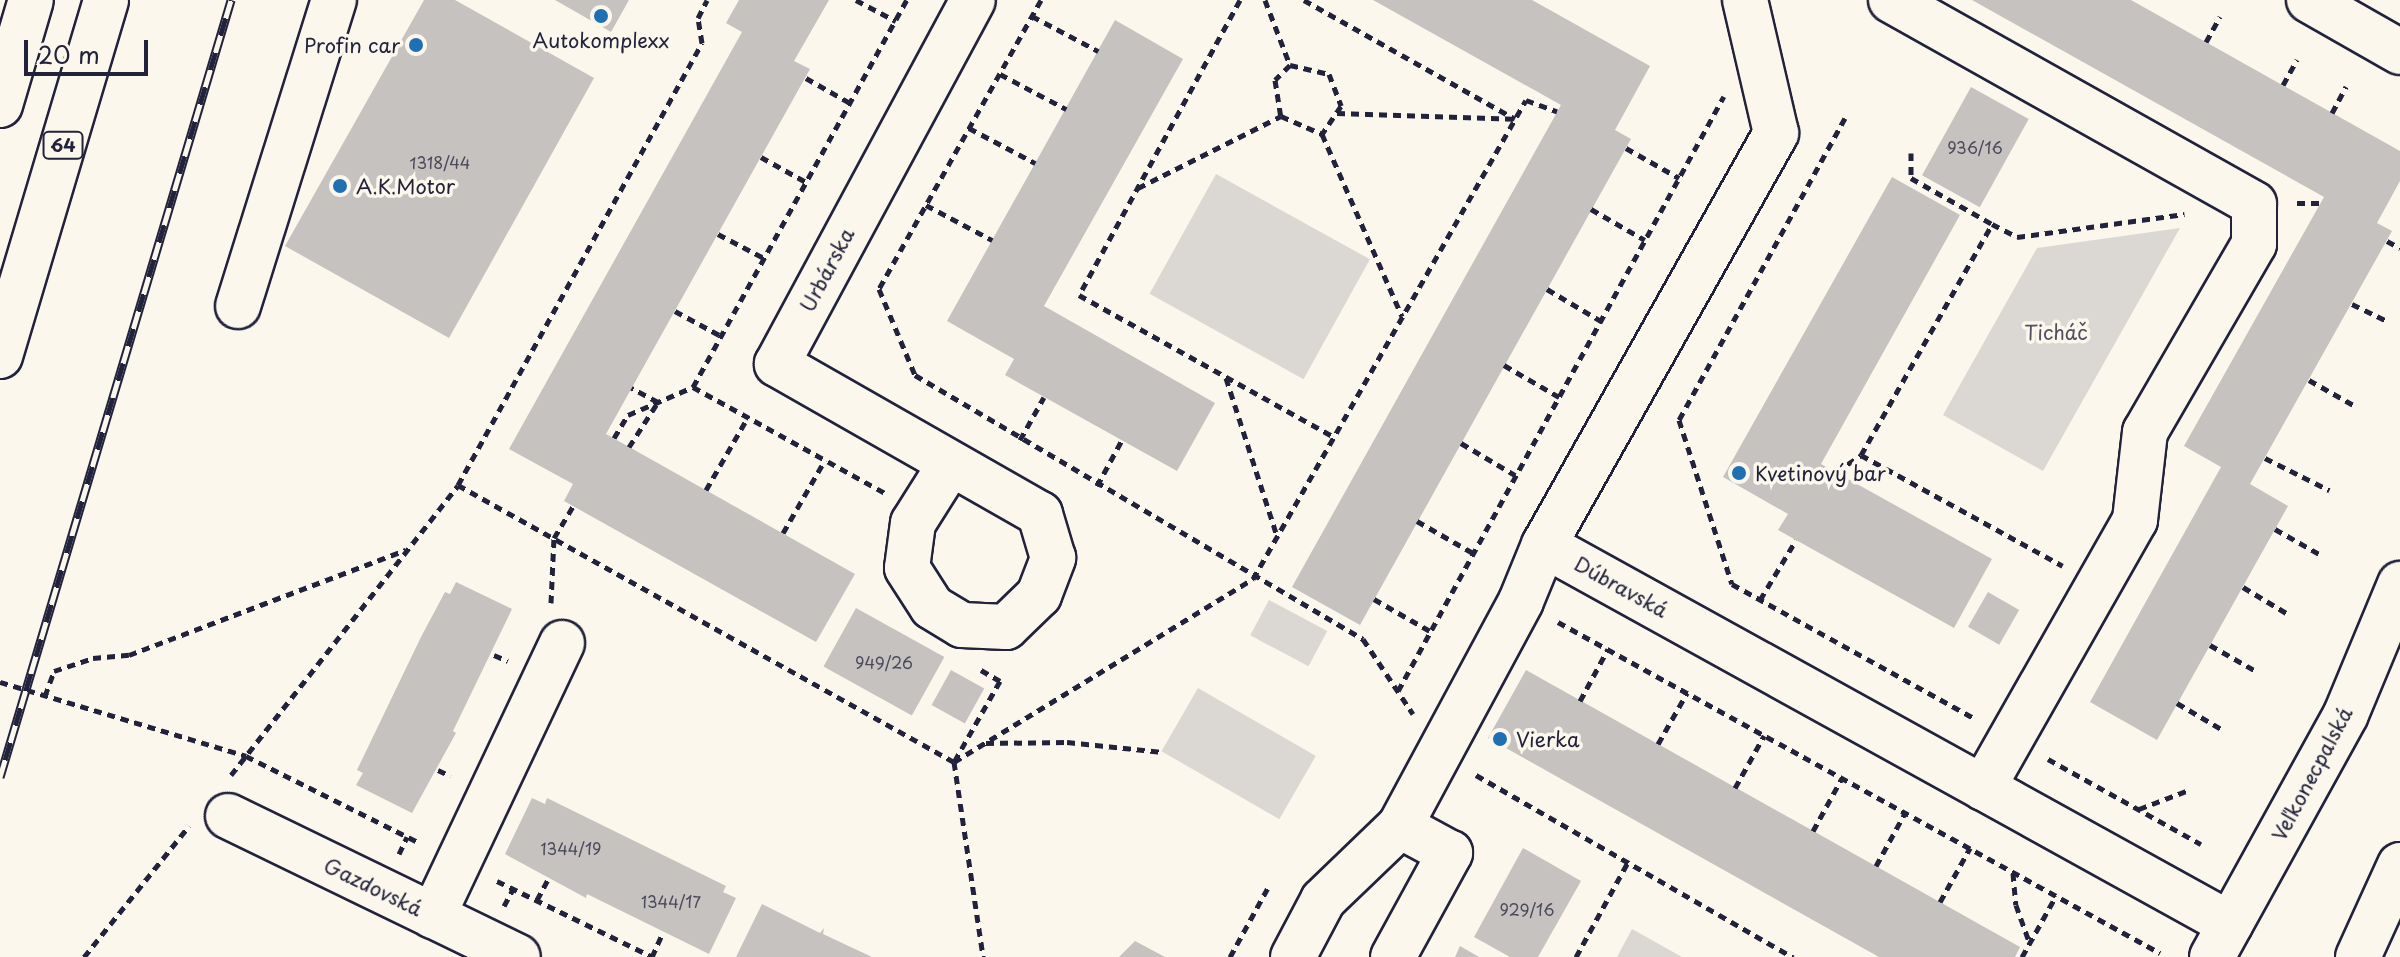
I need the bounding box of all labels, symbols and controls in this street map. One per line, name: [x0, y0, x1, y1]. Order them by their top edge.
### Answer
marker: Autokomplexx: [592, 7, 610, 25]
scale bar: [28, 24, 152, 74]
place label: Autokomplexx: [532, 28, 670, 52]
place label: Profin car: [304, 33, 400, 57]
text: 20 m: [38, 36, 100, 72]
marker: Profin car: [407, 36, 425, 54]
road number: 64: [41, 131, 85, 159]
house number: 936/16: [1947, 137, 2003, 157]
house number: 1318/44: [410, 152, 470, 172]
place label: A.K.Motor: [356, 174, 455, 198]
marker: A.K.Motor: [331, 177, 349, 195]
street label: Urbárska: [795, 224, 859, 316]
park label: Ticháč: [2024, 320, 2088, 344]
place label: Kvetinový bar: [1755, 461, 1885, 485]
marker: Kvetinový bar: [1730, 464, 1748, 482]
street label: Dúbravská: [1570, 552, 1672, 622]
house number: 949/26: [855, 652, 913, 672]
street label: Veľkonecpalská: [2267, 703, 2357, 845]
place label: Vierka: [1516, 727, 1580, 751]
marker: Vierka: [1491, 730, 1509, 748]
house number: 1344/19: [541, 838, 601, 858]
street label: Gazdovská: [320, 853, 426, 921]
house number: 1344/17: [641, 891, 701, 911]
house number: 929/16: [1500, 899, 1554, 919]

